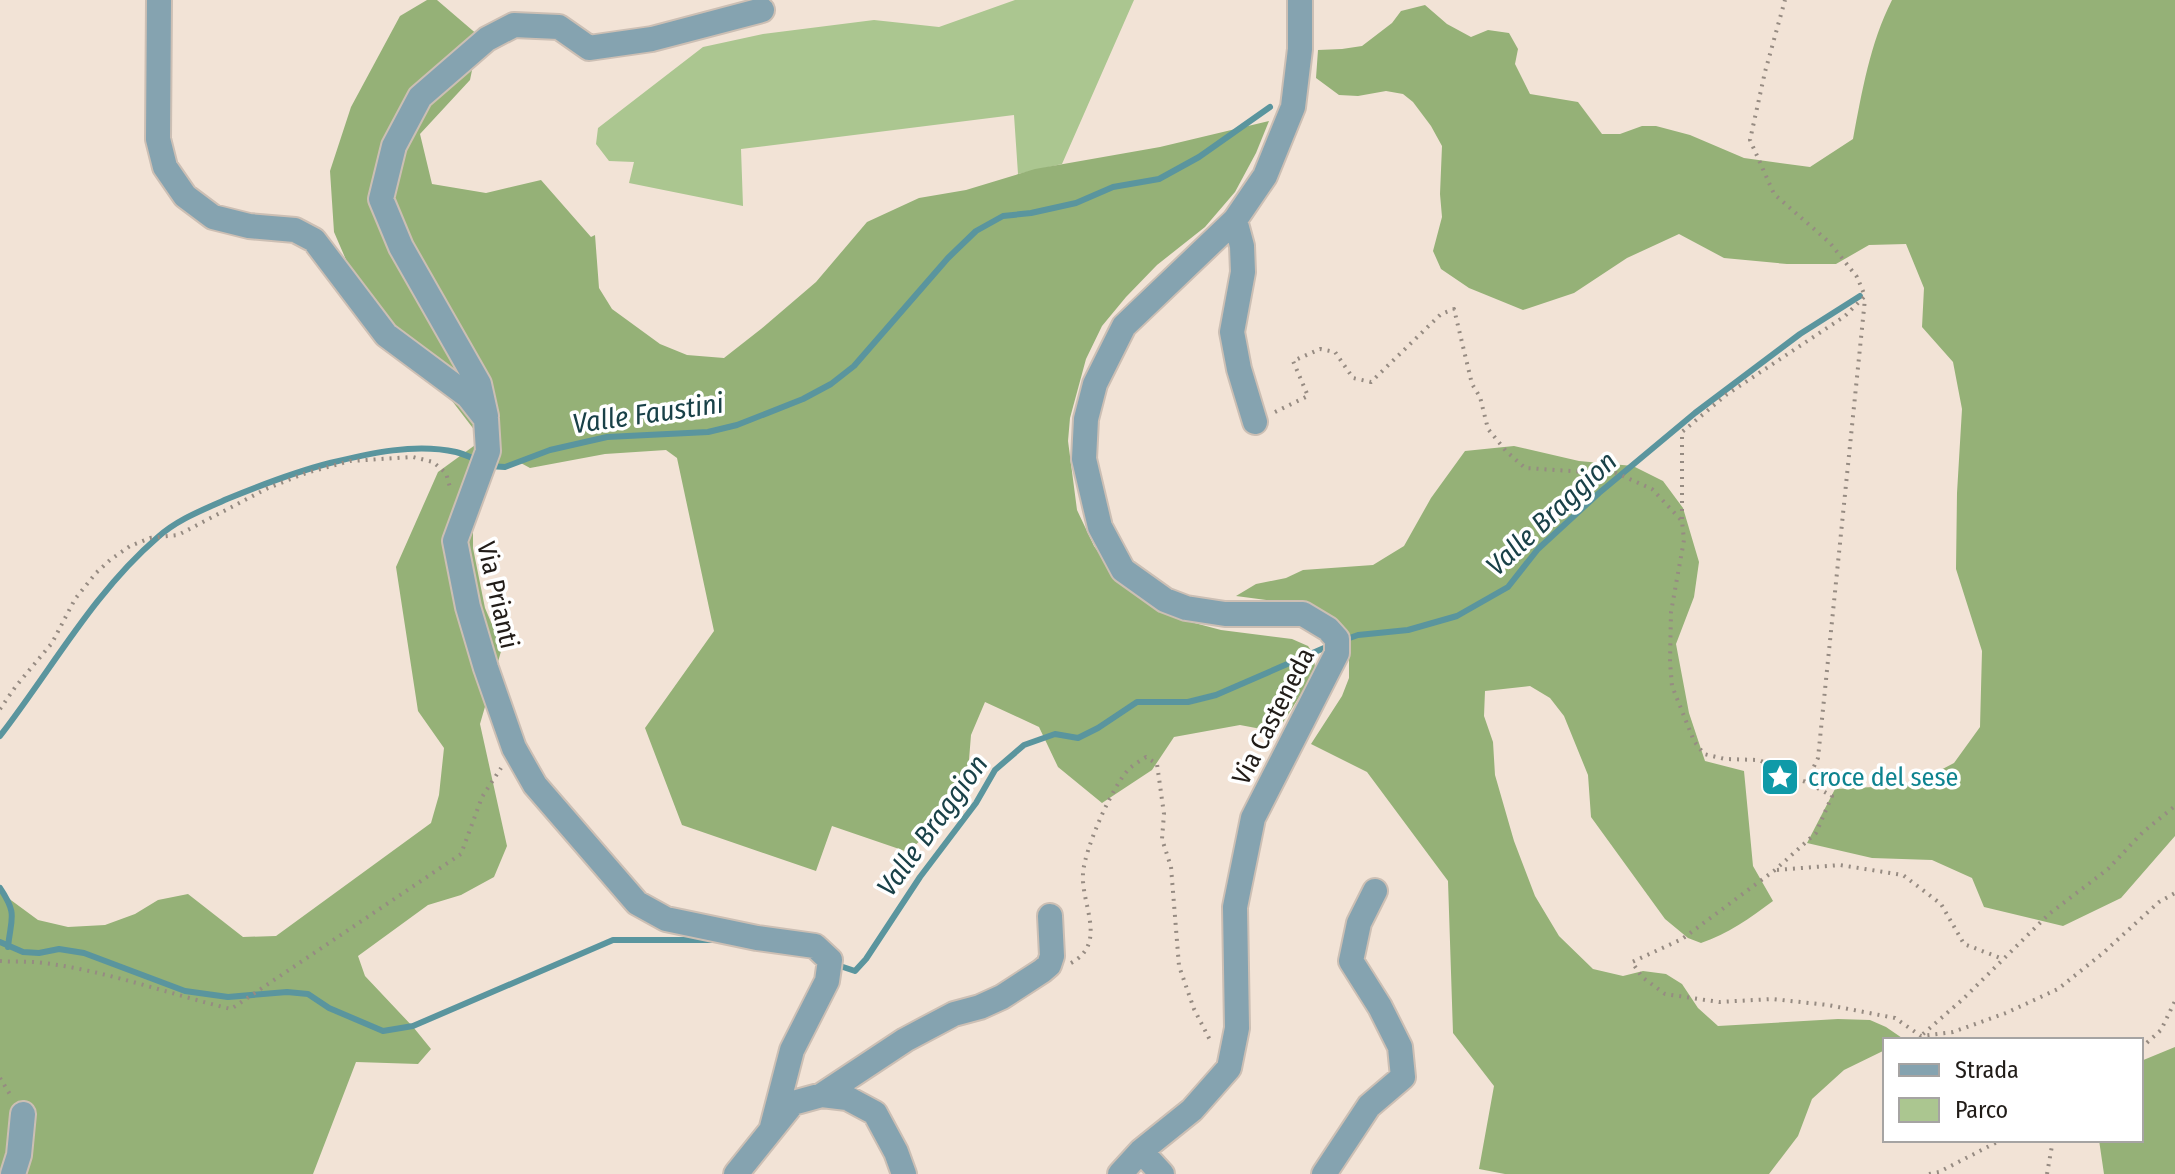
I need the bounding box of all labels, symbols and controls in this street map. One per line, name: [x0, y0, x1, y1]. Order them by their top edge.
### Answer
water label: Valle Faustini: [570, 387, 726, 440]
water label: Valle Braggion: [1479, 444, 1624, 582]
street label: Via Prianti: [470, 539, 525, 652]
street label: Via Casteneda: [1226, 643, 1321, 790]
water label: Valle Braggion: [870, 748, 995, 902]
place icon: croce del sese: [1759, 756, 1801, 798]
place label: croce del sese: [1808, 762, 1958, 793]
legend: [1883, 1038, 2143, 1142]
text: Strada: [1955, 1056, 2019, 1084]
text: Parco: [1955, 1096, 2008, 1124]

